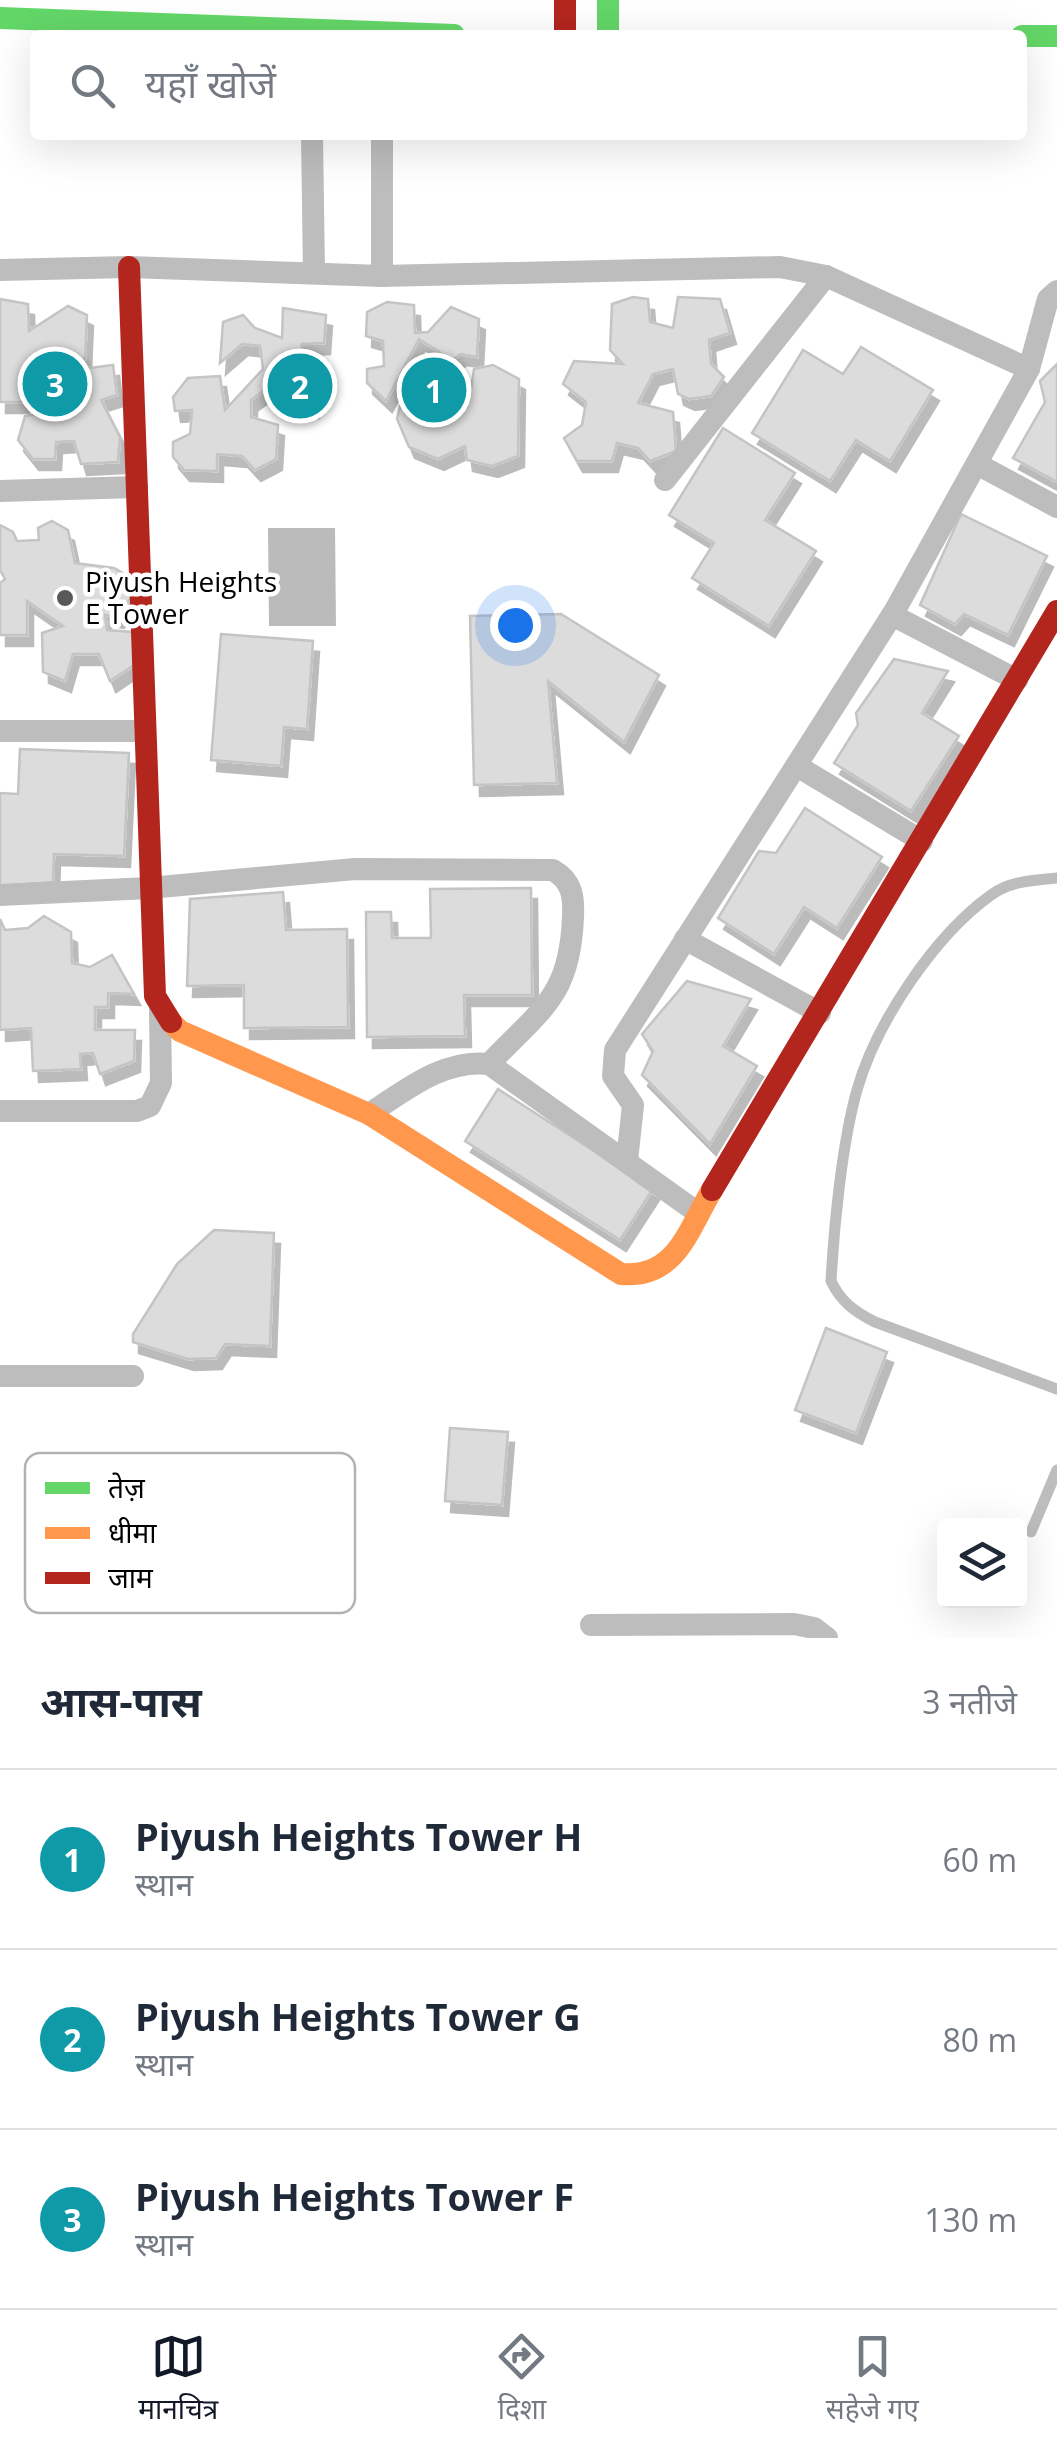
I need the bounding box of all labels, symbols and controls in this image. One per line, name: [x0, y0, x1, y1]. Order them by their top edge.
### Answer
search box: [30, 30, 1027, 140]
text: यहाँ खोजें: [145, 57, 276, 109]
icon: search: [65, 58, 120, 113]
pin: 3: [22, 346, 88, 422]
pin: 2: [268, 348, 332, 424]
pin: 1: [402, 352, 466, 428]
place label: Piyush Heights E Tower: [85, 562, 277, 632]
marker: Piyush Heights E Tower: [54, 587, 76, 609]
your location: [490, 600, 541, 651]
legend: [25, 1453, 355, 1613]
text: तेज़: [108, 1468, 146, 1506]
text: धीमा: [108, 1513, 157, 1551]
map controls: [937, 1518, 1027, 1608]
button: layers: [937, 1518, 1027, 1608]
text: जाम: [108, 1558, 154, 1596]
text: आस-पास: [40, 1672, 202, 1729]
text: 3 नतीजे: [922, 1680, 1017, 1723]
text: Piyush Heights Tower H: [135, 1810, 582, 1862]
text: 1: [63, 1838, 82, 1881]
text: 60 m: [942, 1838, 1017, 1881]
text: स्थान: [135, 1862, 193, 1905]
text: Piyush Heights Tower G: [135, 1990, 581, 2042]
text: 2: [63, 2018, 82, 2061]
text: 80 m: [942, 2018, 1017, 2061]
text: स्थान: [135, 2042, 193, 2085]
text: Piyush Heights Tower F: [135, 2170, 574, 2222]
text: 3: [63, 2198, 82, 2241]
text: 130 m: [924, 2198, 1017, 2241]
text: स्थान: [135, 2222, 193, 2265]
tab: मानचित्र: [138, 2329, 218, 2430]
tab: दिशा: [494, 2329, 549, 2430]
tab: सहेजे गए: [826, 2329, 919, 2430]

